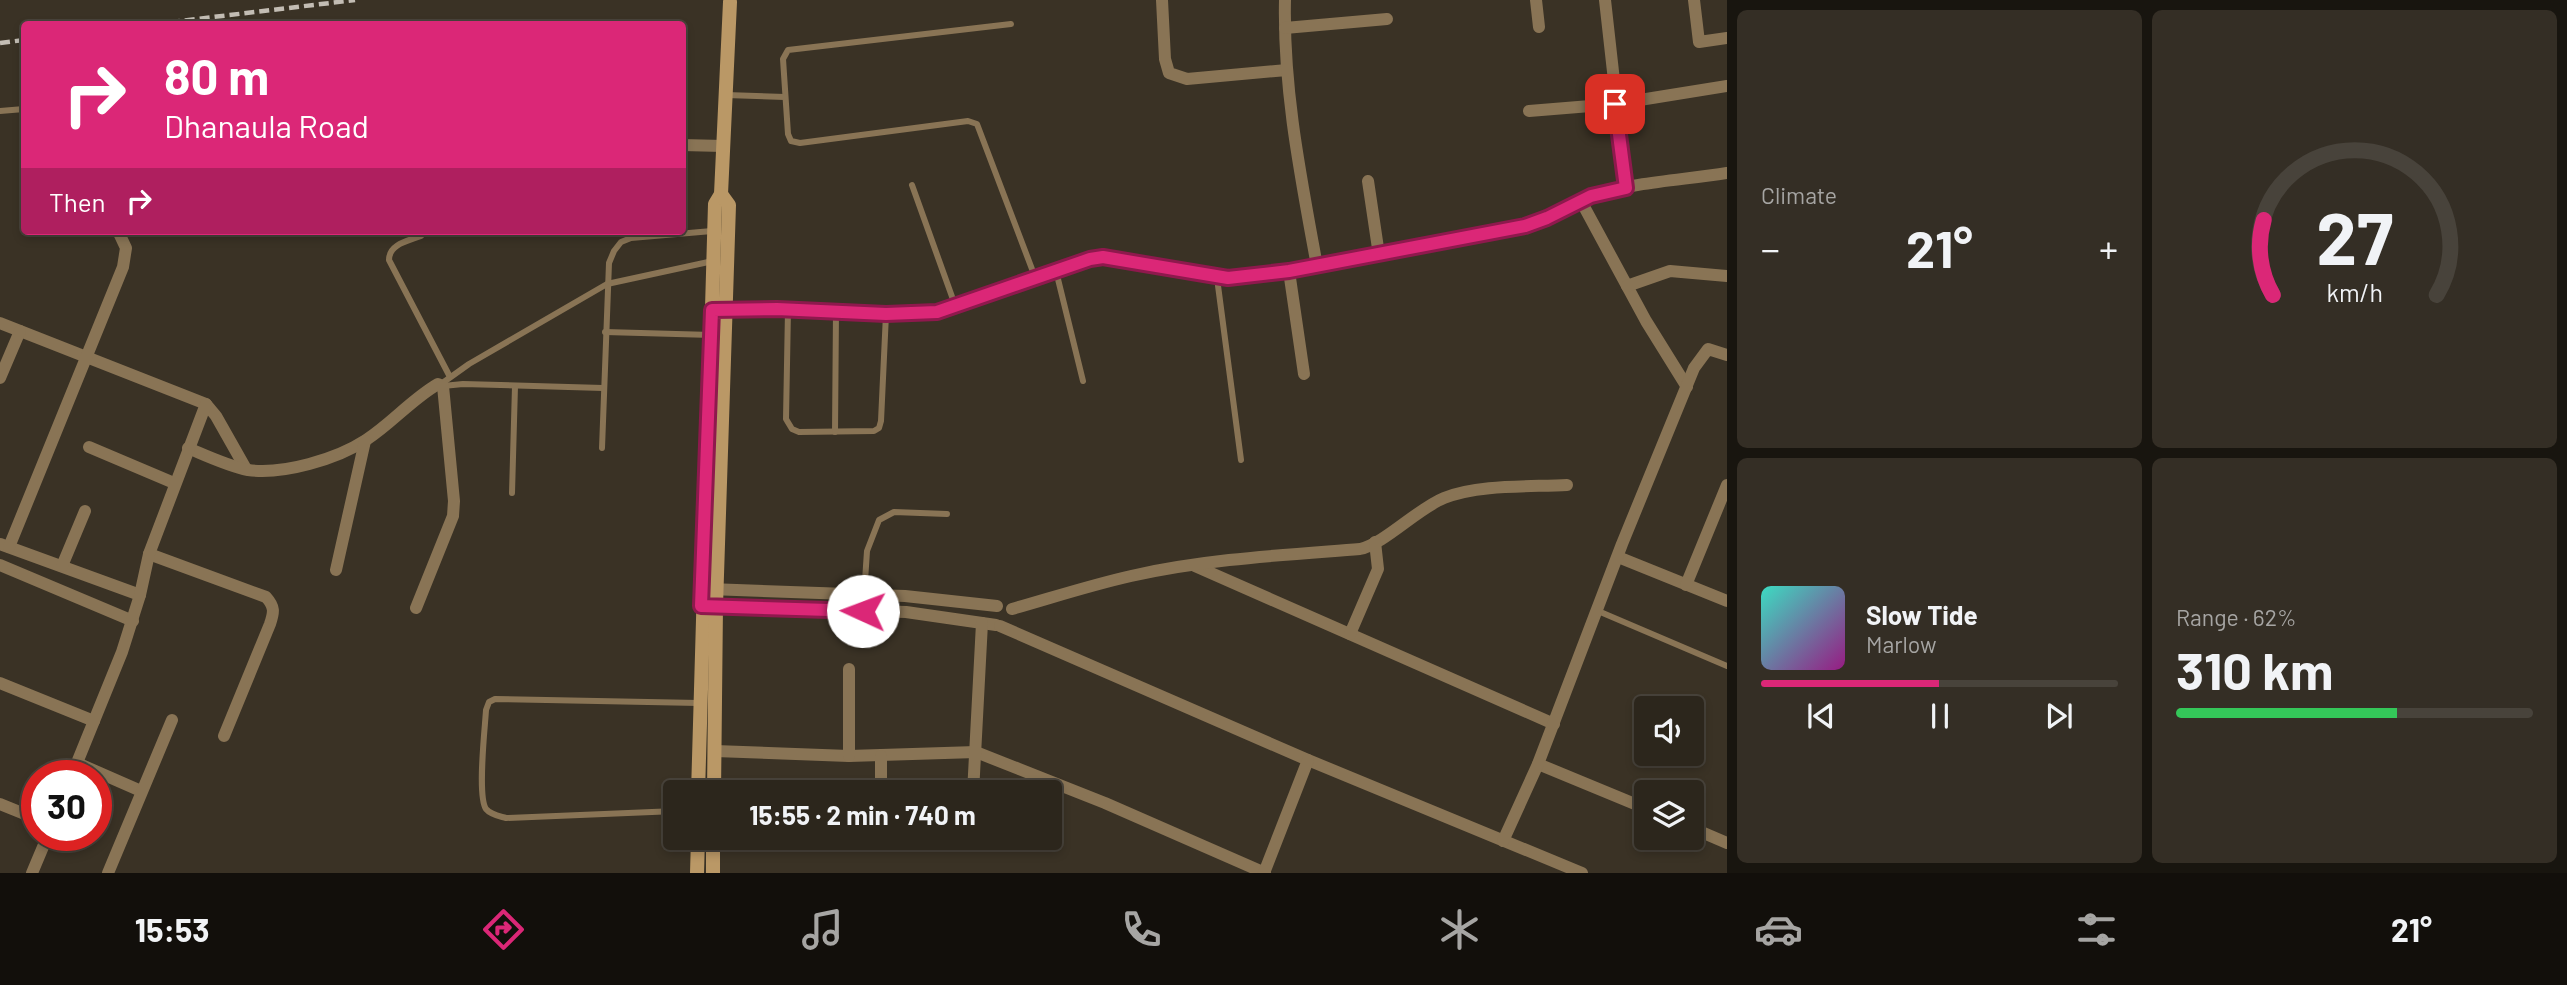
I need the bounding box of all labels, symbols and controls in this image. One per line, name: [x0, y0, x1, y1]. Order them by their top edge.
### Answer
text: 80 m: [164, 46, 269, 105]
icon: right: [49, 49, 140, 140]
pin: [1585, 74, 1645, 134]
icon: arrive: [1596, 85, 1634, 123]
text: Dhanaula Road: [164, 106, 369, 144]
text: Climate: [1761, 181, 1837, 209]
icon: right: [120, 182, 158, 220]
text: Then: [49, 186, 106, 217]
text: 27: [2316, 192, 2393, 280]
text: 21°: [1906, 216, 1973, 278]
text: −: [1761, 225, 1780, 271]
text: +: [2099, 225, 2118, 271]
text: km/h: [2326, 277, 2383, 307]
position arrow: [826, 574, 900, 648]
text: Slow Tide: [1866, 599, 1978, 630]
text: Range · 62%: [2176, 603, 2297, 631]
text: Marlow: [1866, 630, 1937, 658]
text: 310 km: [2176, 638, 2334, 700]
map controls: [1634, 696, 1704, 850]
button: sound: [1634, 696, 1704, 766]
icon: previous: [1802, 697, 1840, 735]
icon: pause: [1921, 697, 1959, 735]
icon: next: [2040, 697, 2078, 735]
speed limit sign: 30: [21, 760, 112, 851]
button: layers: [1634, 780, 1704, 850]
text: 15:55 · 2 min · 740 m: [749, 799, 976, 830]
icon: directions: [479, 905, 528, 954]
icon: music: [798, 905, 847, 954]
icon: phone: [1117, 905, 1166, 954]
icon: climate: [1435, 905, 1484, 954]
icon: car: [1754, 905, 1803, 954]
icon: filters: [2072, 905, 2121, 954]
text: 15:53: [135, 910, 210, 948]
text: 21°: [2391, 910, 2432, 948]

